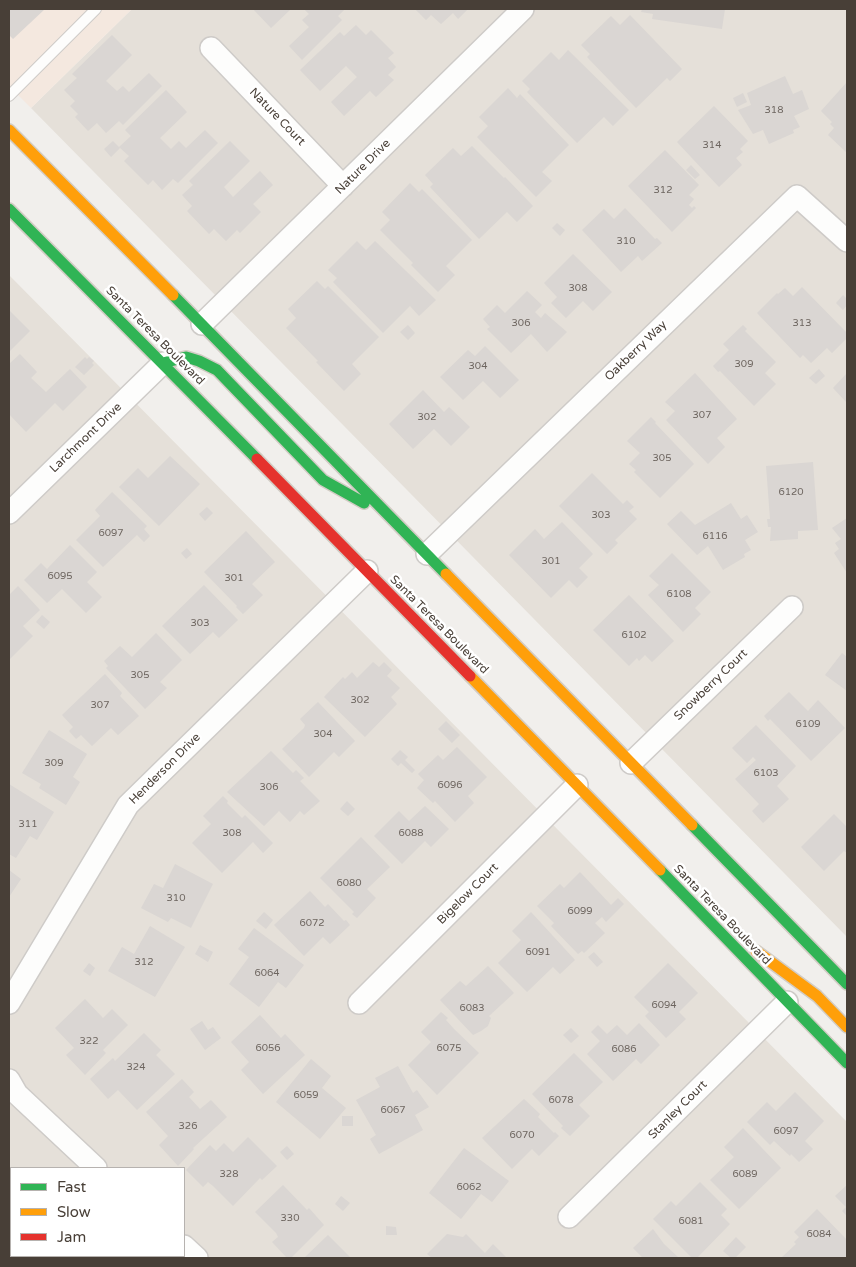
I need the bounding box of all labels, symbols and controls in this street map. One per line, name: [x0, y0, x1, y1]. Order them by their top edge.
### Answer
street label: Nature Court: [246, 85, 308, 149]
house number: 318: [765, 104, 783, 116]
street label: Nature Drive: [332, 136, 394, 198]
house number: 314: [703, 139, 721, 151]
house number: 312: [654, 184, 672, 196]
house number: 310: [617, 235, 635, 247]
house number: 308: [569, 282, 587, 294]
street label: Santa Teresa Boulevard: [103, 284, 207, 388]
house number: 306: [512, 317, 530, 329]
house number: 313: [793, 317, 811, 329]
street label: Oakberry Way: [602, 318, 670, 384]
house number: 309: [735, 358, 753, 370]
house number: 304: [469, 360, 487, 372]
street label: Larchmont Drive: [47, 400, 125, 476]
house number: 307: [693, 409, 711, 421]
house number: 302: [418, 411, 436, 423]
house number: 305: [653, 452, 671, 464]
house number: 6120: [778, 486, 804, 498]
house number: 303: [592, 509, 610, 521]
house number: 6097: [98, 527, 124, 539]
house number: 6116: [702, 530, 728, 542]
house number: 301: [542, 555, 560, 567]
house number: 6095: [47, 570, 73, 582]
house number: 301: [225, 572, 243, 584]
street label: Santa Teresa Boulevard: [387, 573, 491, 677]
house number: 6108: [666, 588, 692, 600]
house number: 303: [191, 617, 209, 629]
house number: 6102: [621, 629, 647, 641]
street label: Snowberry Court: [671, 646, 751, 724]
house number: 305: [131, 669, 149, 681]
house number: 302: [351, 694, 369, 706]
house number: 307: [91, 699, 109, 711]
house number: 6109: [795, 718, 821, 730]
house number: 304: [314, 728, 332, 740]
street label: Henderson Drive: [126, 730, 204, 808]
house number: 309: [45, 757, 63, 769]
house number: 6103: [753, 767, 779, 779]
house number: 6096: [437, 779, 463, 791]
house number: 306: [260, 781, 278, 793]
house number: 311: [19, 818, 37, 830]
house number: 308: [223, 827, 241, 839]
house number: 6088: [398, 827, 424, 839]
street label: Bigelow Court: [435, 861, 501, 927]
street label: Santa Teresa Boulevard: [670, 862, 774, 968]
house number: 6080: [336, 877, 362, 889]
house number: 310: [167, 892, 185, 904]
house number: 6099: [567, 905, 593, 917]
house number: 6072: [299, 917, 325, 929]
house number: 6091: [525, 946, 551, 958]
house number: 312: [135, 956, 153, 968]
house number: 6064: [254, 967, 280, 979]
house number: 6094: [651, 999, 677, 1011]
house number: 6083: [459, 1002, 485, 1014]
house number: 322: [80, 1035, 98, 1047]
house number: 6056: [255, 1042, 281, 1054]
house number: 6075: [436, 1042, 462, 1054]
house number: 6086: [611, 1043, 637, 1055]
house number: 324: [127, 1061, 145, 1073]
street label: Stanley Court: [646, 1078, 710, 1142]
house number: 6059: [293, 1089, 319, 1101]
house number: 6078: [548, 1094, 574, 1106]
house number: 6067: [380, 1104, 406, 1116]
house number: 326: [179, 1120, 197, 1132]
house number: 6097: [773, 1125, 799, 1137]
house number: 6070: [509, 1129, 535, 1141]
legend: [10, 1167, 185, 1257]
house number: 328: [220, 1168, 238, 1180]
house number: 6089: [732, 1168, 758, 1180]
text: Fast: [57, 1178, 86, 1196]
house number: 6062: [456, 1181, 482, 1193]
text: Slow: [57, 1203, 91, 1221]
house number: 330: [281, 1212, 299, 1224]
house number: 6081: [678, 1215, 704, 1227]
text: Jam: [57, 1228, 86, 1246]
house number: 6084: [806, 1228, 832, 1240]

